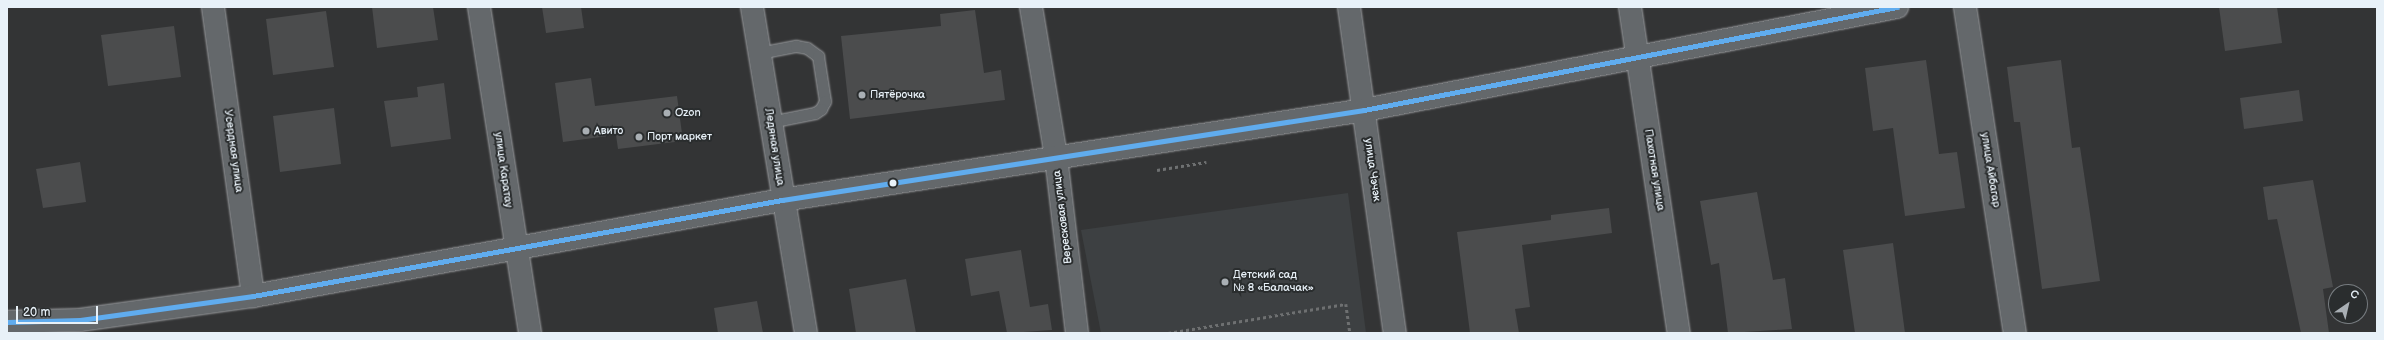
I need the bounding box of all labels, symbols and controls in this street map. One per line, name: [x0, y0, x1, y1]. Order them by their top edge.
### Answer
place label: Пятёрочка: [870, 88, 925, 102]
marker: Пятёрочка: [857, 90, 867, 100]
place label: Ozon: [675, 106, 701, 120]
street label: Ледяная улица: [761, 107, 787, 187]
marker: Ozon: [662, 108, 672, 118]
street label: Усердная улица: [221, 109, 245, 193]
place label: Авито: [594, 124, 623, 138]
marker: Авито: [581, 126, 591, 136]
street label: Пахотная улица: [1641, 128, 1667, 212]
place label: Порт маркет: [647, 130, 712, 144]
street label: улица Каратау: [491, 131, 515, 209]
marker: Порт маркет: [634, 132, 644, 142]
street label: улица Айбагар: [1978, 132, 2002, 208]
street label: улица Чэчэк: [1361, 138, 1383, 202]
street label: Вересковая улица: [1051, 170, 1075, 264]
unlabelled marker: [888, 178, 898, 188]
place label: Детский сад № 8 «Балачак»: [1233, 269, 1314, 295]
marker: Детский сад № 8 «Балачак»: [1220, 277, 1230, 287]
north arrow: [2328, 284, 2368, 324]
text: С: [2348, 287, 2361, 302]
scale bar: [18, 298, 100, 324]
text: 20 m: [23, 305, 50, 320]

